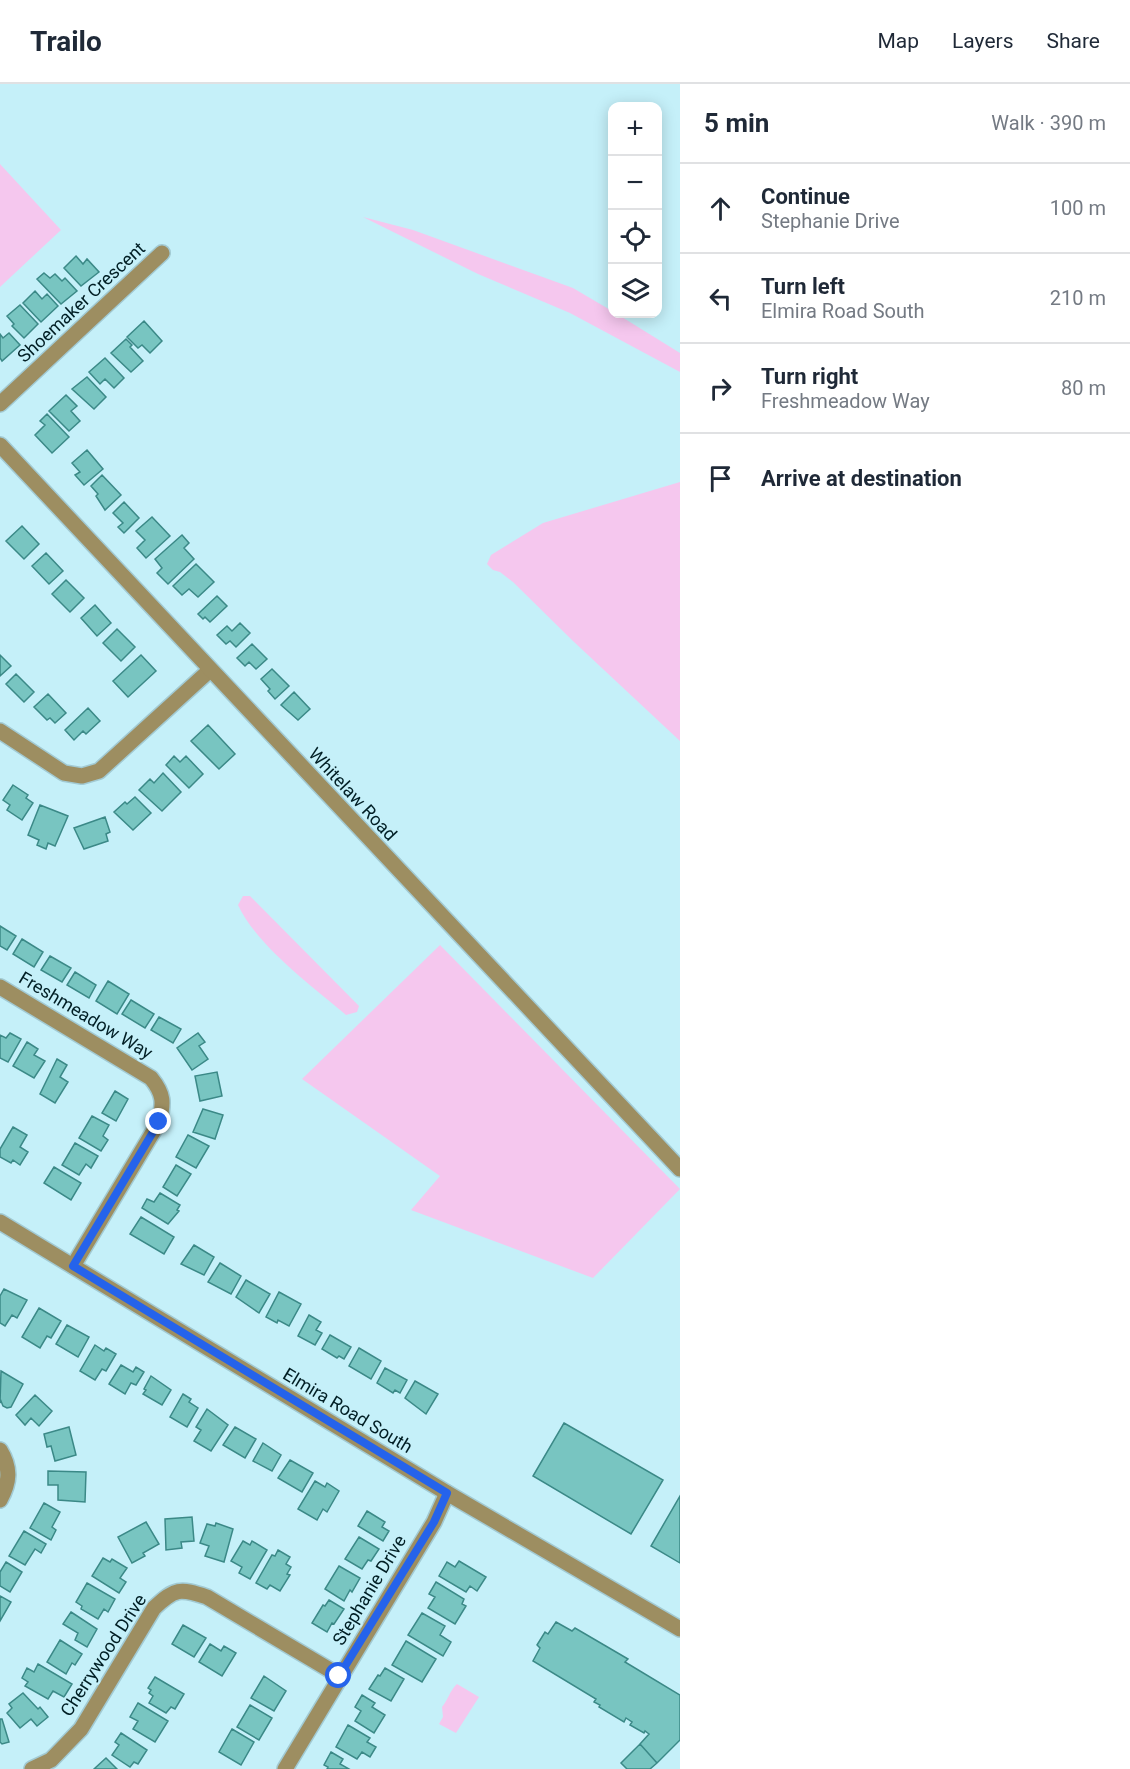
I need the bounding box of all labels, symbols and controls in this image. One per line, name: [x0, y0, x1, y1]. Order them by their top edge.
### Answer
text: Trailo: [30, 25, 102, 58]
text: Map: [877, 29, 919, 53]
text: Layers: [952, 29, 1013, 53]
text: Share: [1046, 29, 1100, 53]
map controls: [608, 102, 662, 318]
button: +: [608, 102, 662, 156]
text: 5 min: [704, 108, 769, 138]
text: Walk · 390 m: [991, 111, 1106, 135]
button: −: [608, 156, 662, 210]
text: Continue: [761, 184, 850, 209]
icon: ahead: [704, 192, 737, 225]
text: 100 m: [1050, 196, 1106, 220]
text: Stephanie Drive: [761, 209, 900, 233]
button: locate: [608, 210, 662, 264]
street label: Shoemaker Crescent: [13, 238, 149, 366]
button: layers: [608, 264, 662, 318]
text: Turn left: [761, 274, 845, 299]
icon: left: [704, 282, 737, 315]
text: 210 m: [1050, 286, 1106, 310]
text: Elmira Road South: [761, 299, 925, 323]
text: Turn right: [761, 364, 858, 389]
icon: right: [704, 372, 737, 405]
text: 80 m: [1061, 376, 1106, 400]
text: Freshmeadow Way: [761, 389, 930, 413]
icon: arrive: [704, 462, 737, 495]
text: Arrive at destination: [761, 466, 962, 491]
street label: Whitelaw Road: [305, 743, 401, 845]
street label: Freshmeadow Way: [16, 967, 157, 1063]
route end: [145, 1108, 171, 1134]
street label: Elmira Road South: [279, 1363, 417, 1457]
street label: Stephanie Drive: [328, 1531, 410, 1649]
street label: Cherrywood Drive: [56, 1590, 150, 1720]
route start: [325, 1662, 351, 1688]

